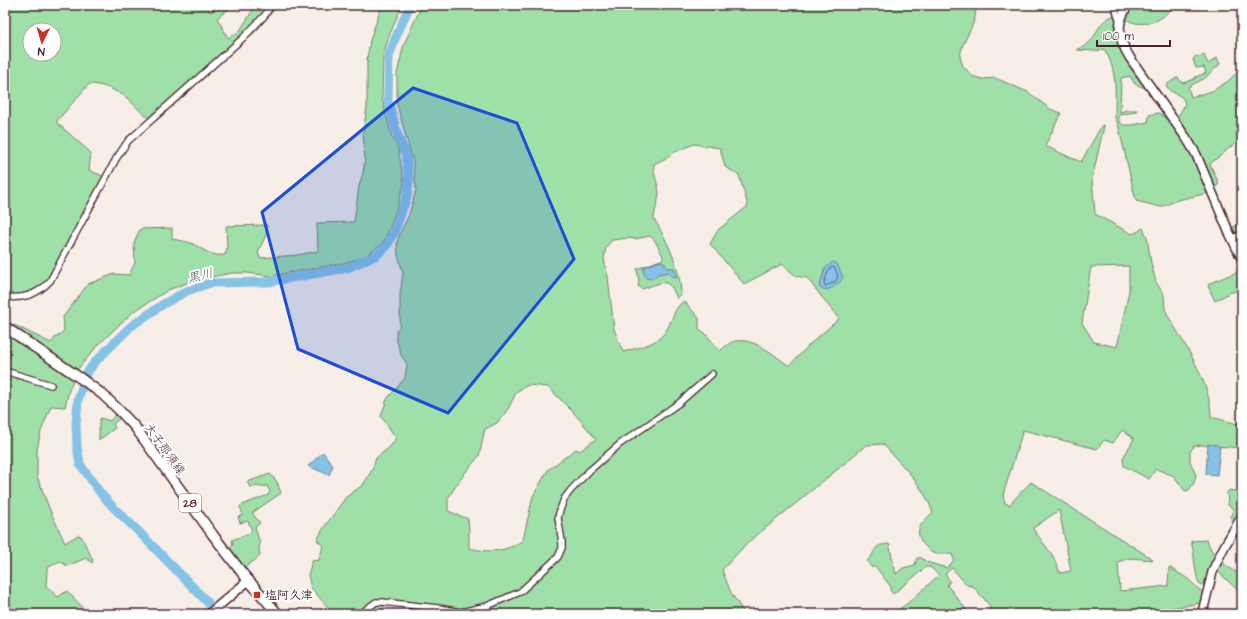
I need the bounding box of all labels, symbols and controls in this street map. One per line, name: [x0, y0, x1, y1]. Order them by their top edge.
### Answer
north arrow: [22, 22, 62, 62]
scale bar: [1097, 22, 1170, 48]
text: 100 m: [1103, 28, 1134, 45]
text: N: [37, 44, 45, 59]
water label: 黒川: [185, 264, 215, 288]
street label: 大子那須線: [140, 420, 189, 479]
road number: 28: [179, 494, 201, 512]
place label: 塩阿久津: [265, 587, 313, 604]
marker: 塩阿久津: [252, 590, 262, 600]

